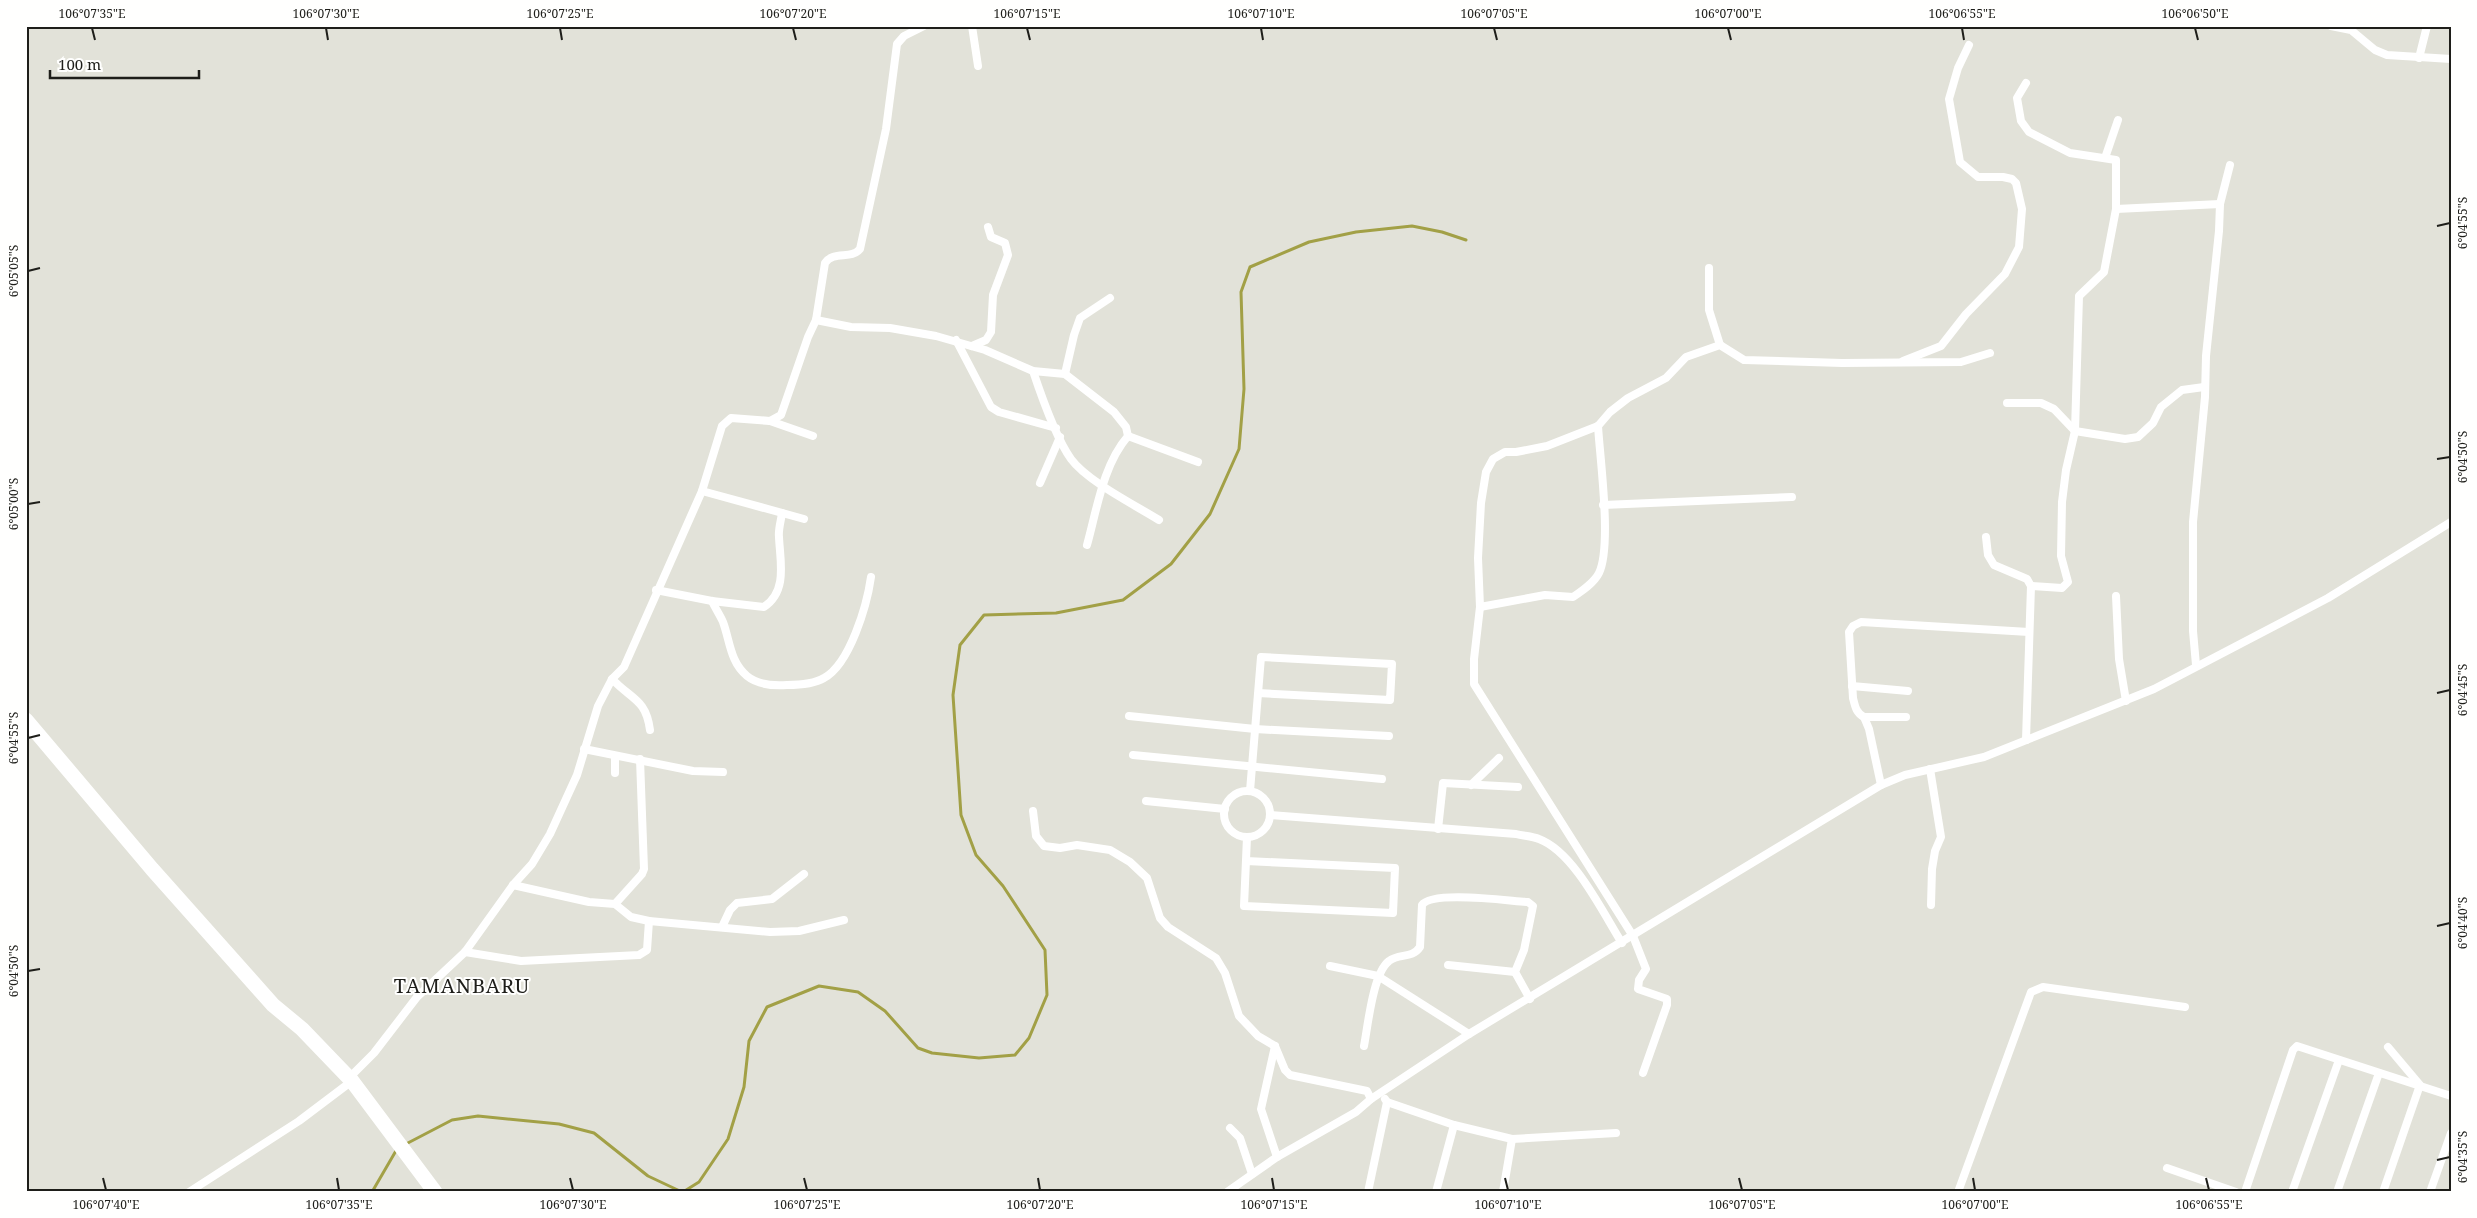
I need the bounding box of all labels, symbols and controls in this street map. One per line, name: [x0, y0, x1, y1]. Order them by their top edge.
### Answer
text: 106°07'35"E: [59, 5, 125, 22]
text: 106°07'30"E: [293, 5, 359, 22]
text: 106°07'25"E: [527, 5, 593, 22]
text: 106°07'20"E: [760, 5, 826, 22]
text: 106°07'15"E: [994, 5, 1060, 22]
text: 106°07'10"E: [1228, 5, 1294, 22]
text: 106°07'05"E: [1461, 5, 1527, 22]
text: 106°07'00"E: [1695, 5, 1761, 22]
text: 106°06'55"E: [1929, 5, 1995, 22]
text: 106°06'50"E: [2162, 5, 2228, 22]
scale bar: [50, 48, 199, 80]
text: 100 m: [58, 54, 101, 74]
text: 6°04'55"S: [2454, 197, 2471, 249]
text: 6°05'05"S: [5, 245, 22, 297]
text: 6°04'50"S: [2454, 431, 2471, 483]
text: 6°05'00"S: [5, 478, 22, 530]
text: 6°04'45"S: [2454, 664, 2471, 716]
text: 6°04'55"S: [5, 712, 22, 764]
text: 6°04'40"S: [2454, 897, 2471, 949]
text: 6°04'50"S: [5, 945, 22, 997]
district label: TAMANBARU: [394, 972, 530, 999]
text: 6°04'35"S: [2454, 1131, 2471, 1183]
text: 106°07'40"E: [73, 1196, 139, 1213]
text: 106°07'35"E: [306, 1196, 372, 1213]
text: 106°07'30"E: [540, 1196, 606, 1213]
text: 106°07'25"E: [774, 1196, 840, 1213]
text: 106°07'20"E: [1007, 1196, 1073, 1213]
text: 106°07'15"E: [1241, 1196, 1307, 1213]
text: 106°07'10"E: [1475, 1196, 1541, 1213]
text: 106°07'05"E: [1709, 1196, 1775, 1213]
text: 106°07'00"E: [1942, 1196, 2008, 1213]
text: 106°06'55"E: [2176, 1196, 2242, 1213]

